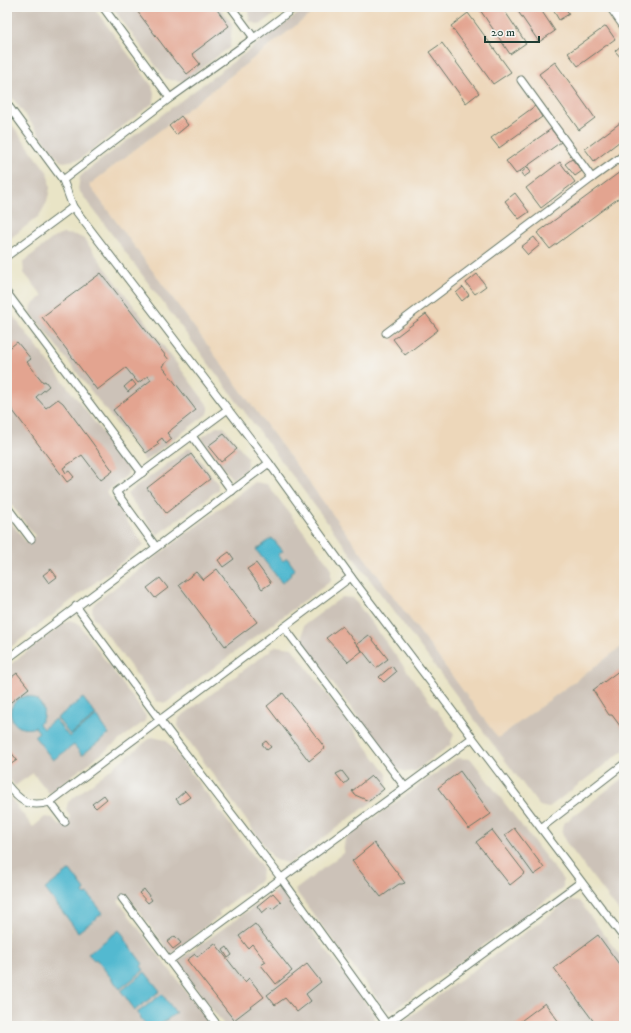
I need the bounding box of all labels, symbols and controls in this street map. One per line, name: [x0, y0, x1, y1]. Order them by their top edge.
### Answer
scale bar: [485, 18, 539, 44]
text: 20 m: [491, 25, 515, 40]

